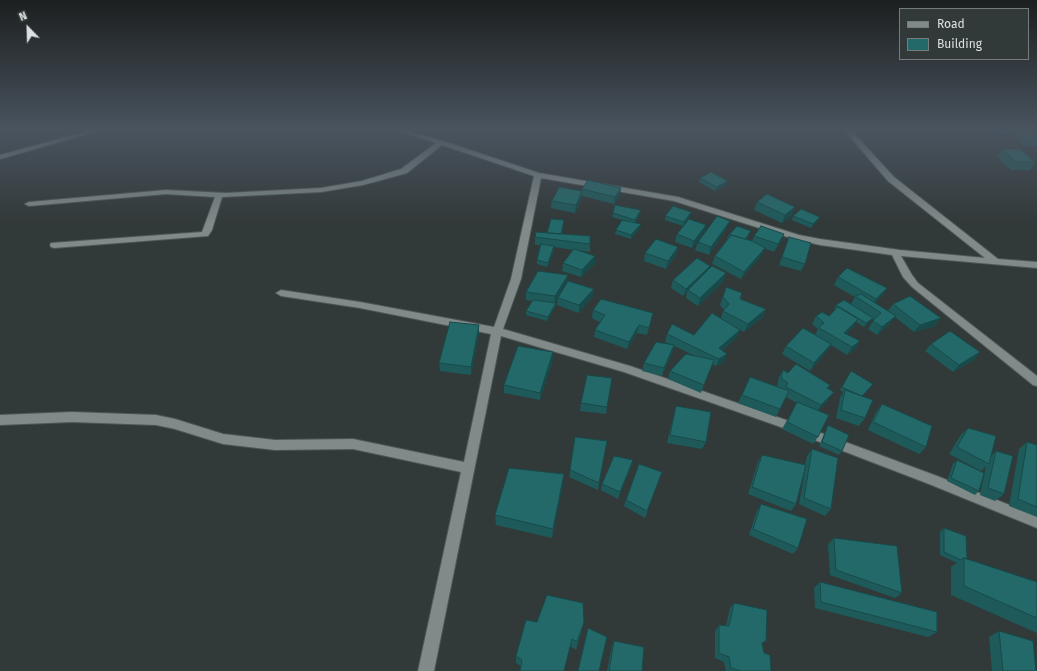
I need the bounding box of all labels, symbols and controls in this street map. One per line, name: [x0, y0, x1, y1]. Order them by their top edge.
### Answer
north arrow: [8, 8, 48, 48]
legend: [899, 8, 1029, 60]
text: N: [17, 9, 29, 24]
text: Road: [937, 17, 965, 31]
text: Building: [937, 37, 982, 51]

